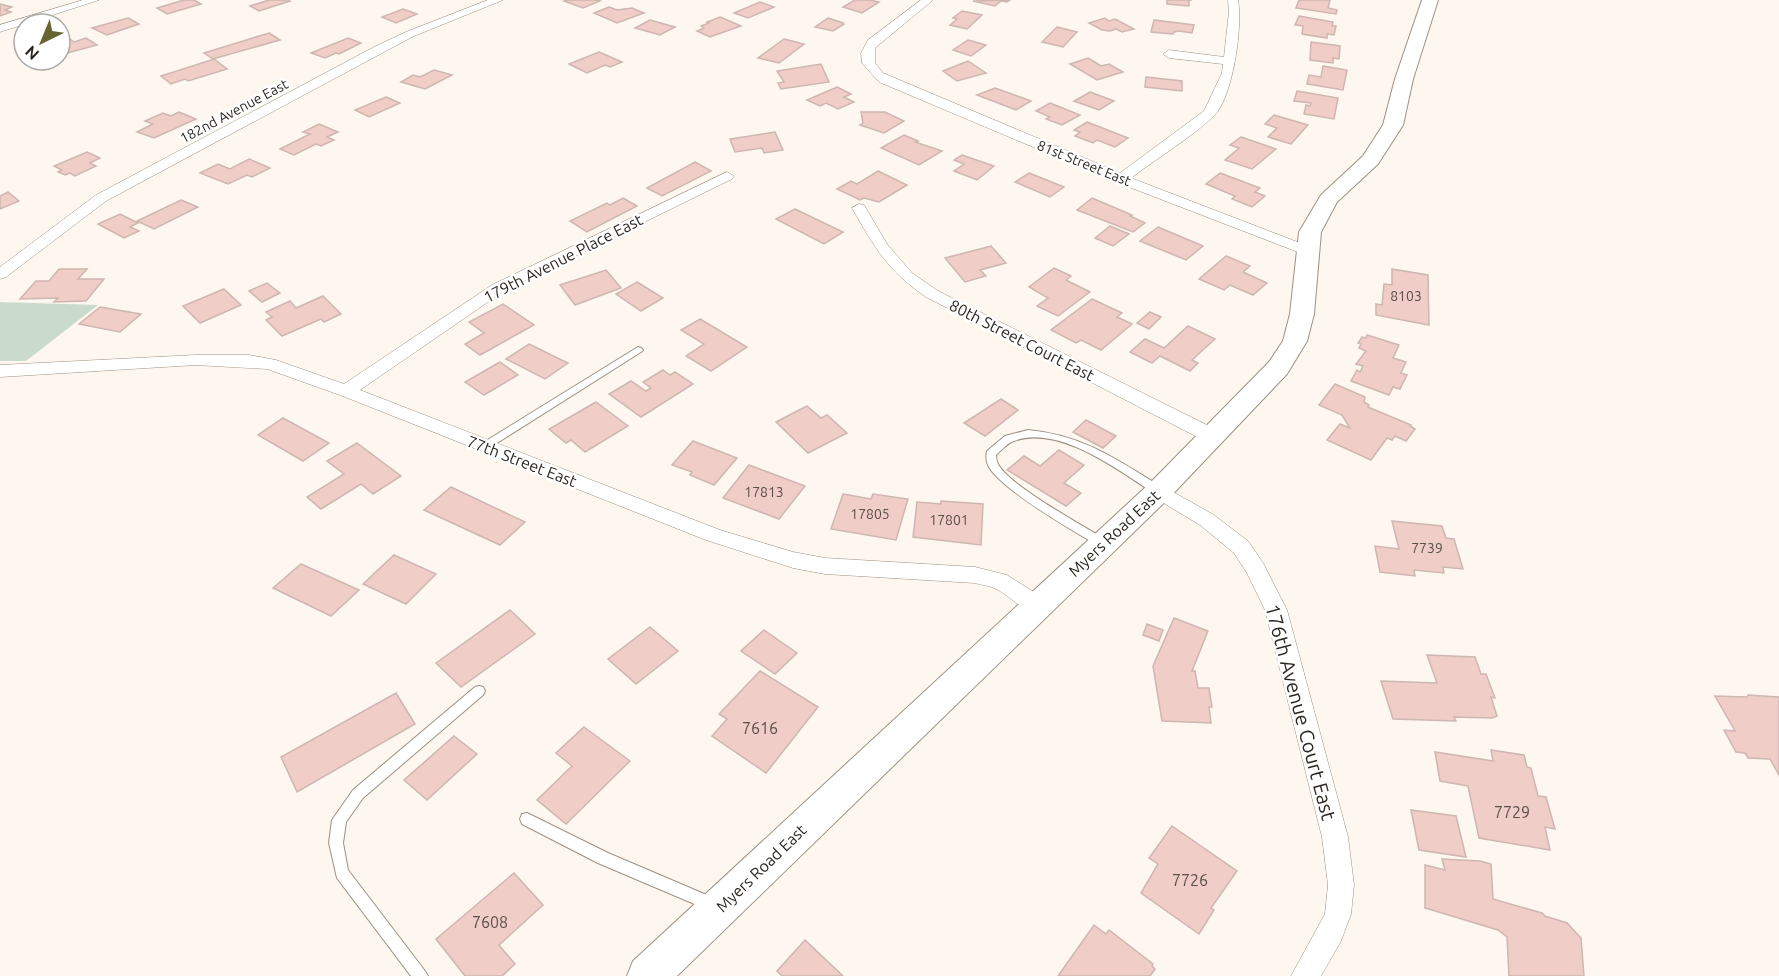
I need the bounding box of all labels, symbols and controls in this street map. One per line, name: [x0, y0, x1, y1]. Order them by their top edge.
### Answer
north arrow: [12, 12, 72, 72]
text: N: [21, 42, 42, 64]
street label: 182nd Avenue East: [177, 76, 291, 146]
street label: 81st Street East: [1035, 137, 1134, 189]
street label: 179th Avenue Place East: [480, 210, 646, 306]
house number: 8103: [1390, 288, 1422, 304]
street label: 80th Street Court East: [947, 296, 1098, 385]
street label: 77th Street East: [465, 432, 580, 490]
house number: 17813: [744, 484, 784, 500]
street label: Myers Road East: [1065, 486, 1164, 580]
house number: 17805: [850, 506, 890, 522]
house number: 17801: [929, 512, 969, 528]
house number: 7739: [1411, 540, 1443, 556]
street label: 176th Avenue Court East: [1261, 601, 1341, 823]
house number: 7616: [742, 719, 778, 737]
house number: 7729: [1494, 803, 1530, 821]
street label: Myers Road East: [712, 820, 810, 915]
house number: 7726: [1172, 871, 1208, 889]
house number: 7608: [472, 913, 508, 931]

